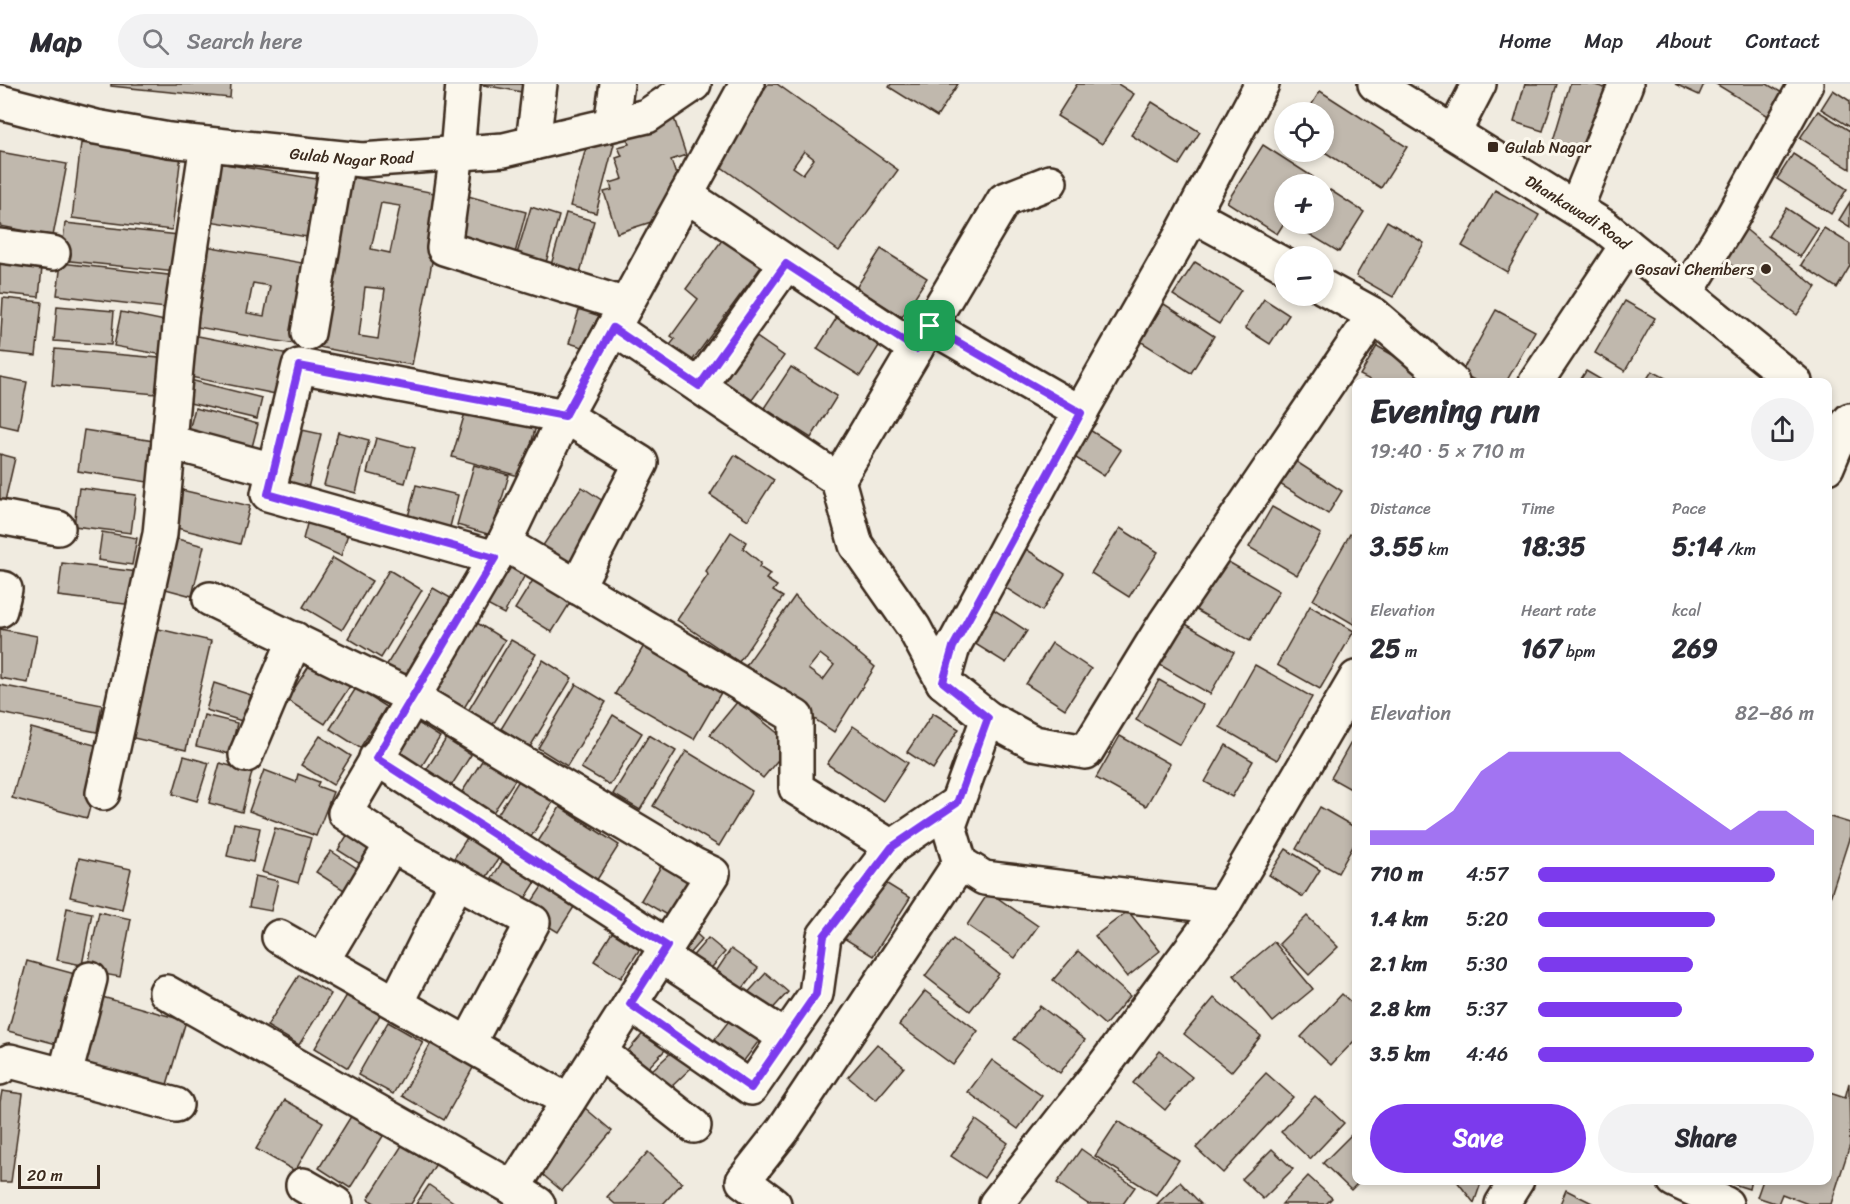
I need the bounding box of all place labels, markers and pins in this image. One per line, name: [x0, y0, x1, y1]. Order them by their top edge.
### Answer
place label: Gulab Nagar: [1505, 133, 1592, 162]
marker: Gulab Nagar: [1486, 140, 1500, 154]
place label: Gosavi Chembers: [1635, 255, 1755, 284]
marker: Gosavi Chembers: [1759, 262, 1773, 276]
pin: [904, 300, 955, 351]

